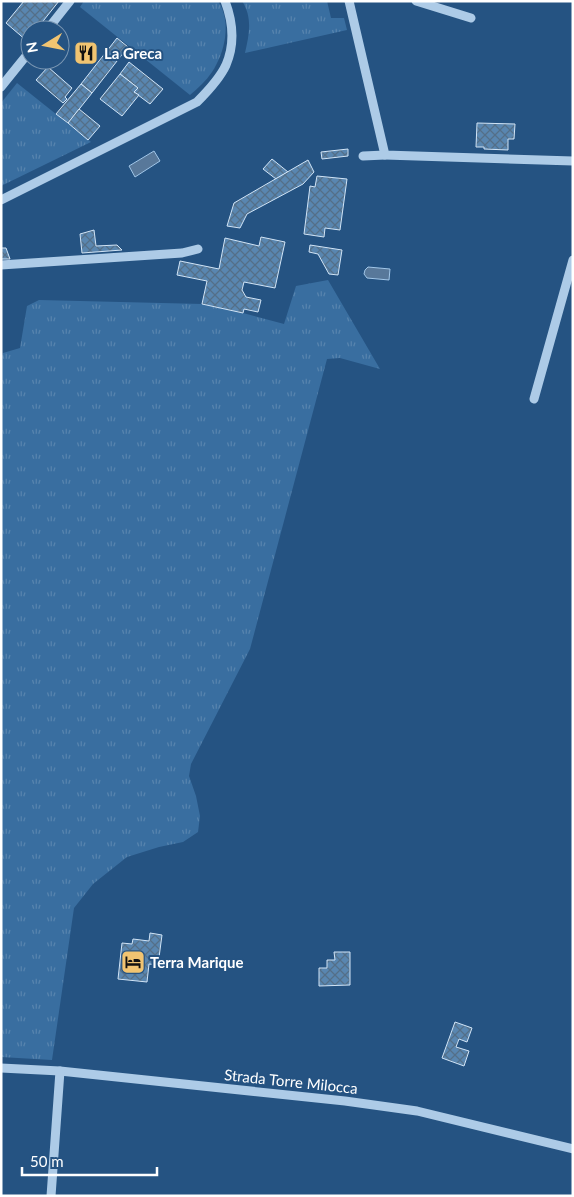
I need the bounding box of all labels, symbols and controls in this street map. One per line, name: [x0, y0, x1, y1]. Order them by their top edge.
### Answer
north arrow: [20, 20, 70, 70]
restaurant icon: La Greca: [73, 40, 99, 66]
text: N: [22, 41, 41, 54]
place label: La Greca: [104, 44, 162, 62]
hotel icon: Terra Marique: [120, 949, 146, 975]
place label: Terra Marique: [150, 953, 244, 971]
street label: Strada Torre Milocca: [223, 1065, 359, 1097]
scale bar: [22, 1144, 158, 1176]
text: 50 m: [30, 1152, 64, 1170]

